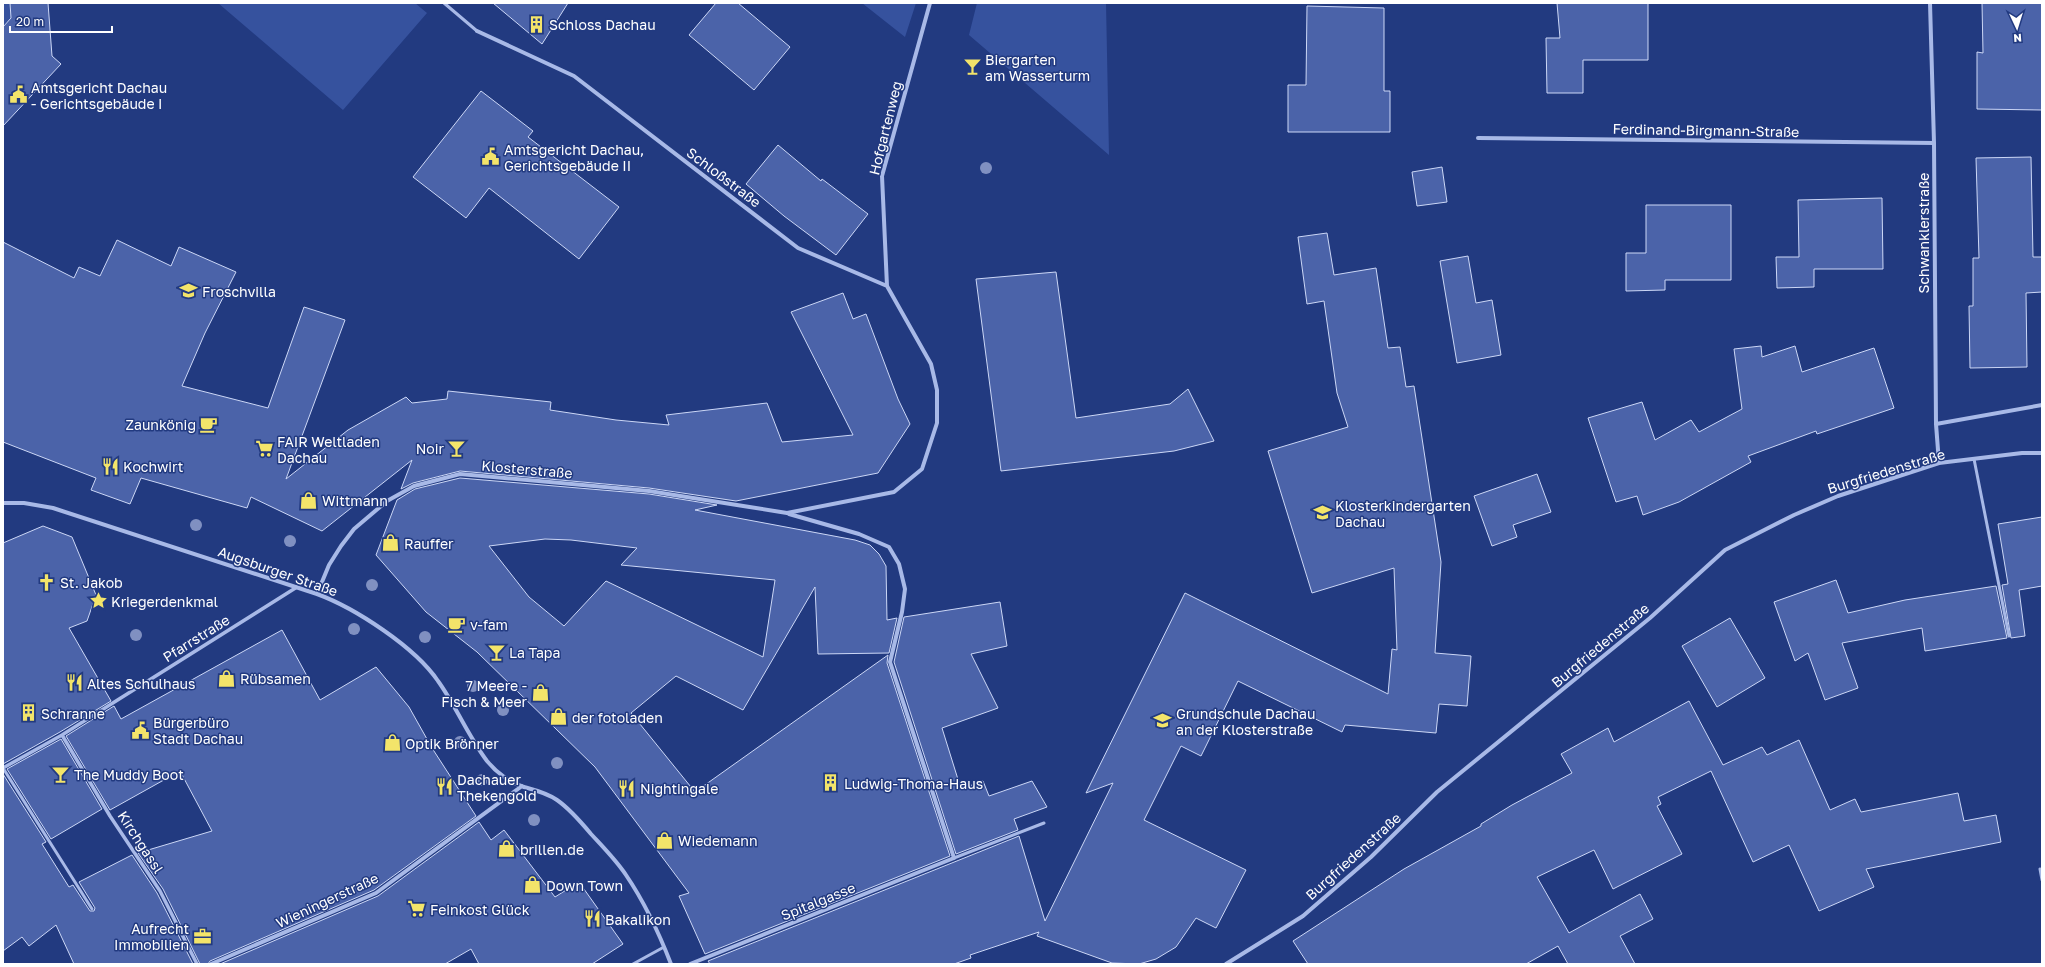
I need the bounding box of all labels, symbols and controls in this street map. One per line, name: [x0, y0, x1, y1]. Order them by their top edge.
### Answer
scale bar: [10, 8, 112, 34]
north arrow: [1997, 8, 2037, 48]
text: 20 m: [16, 14, 44, 29]
building icon: Schloss Dachau: [526, 14, 546, 34]
place label: Schloss Dachau: [549, 16, 656, 33]
text: N: [2013, 32, 2022, 45]
place label: Biergarten am Wasserturm: [985, 51, 1090, 84]
bar icon: Biergarten am Wasserturm: [962, 57, 982, 77]
place label: Amtsgericht Dachau - Gerichtsgebäude I: [31, 79, 167, 112]
street label: Hofgartenweg: [865, 79, 905, 177]
public building icon: Amtsgericht Dachau - Gerichtsgebäude I: [8, 85, 28, 105]
street label: Ferdinand-Birgmann-Straße: [1613, 120, 1799, 140]
place label: Amtsgericht Dachau, Gerichtsgebäude II: [504, 141, 644, 174]
street label: Schloßstraße: [684, 144, 764, 210]
public building icon: Amtsgericht Dachau, Gerichtsgebäude II: [481, 147, 501, 167]
street label: Schwanklerstraße: [1915, 173, 1932, 293]
school or university icon: Froschvilla: [179, 281, 199, 301]
place label: Froschvilla: [202, 283, 276, 300]
cafe icon: Zaunkönig: [199, 414, 219, 434]
place label: Zaunkönig: [126, 416, 196, 433]
place label: FAIR Weltladen Dachau: [277, 433, 380, 466]
bar icon: Noir: [447, 438, 467, 458]
supermarket icon: FAIR Weltladen Dachau: [254, 439, 274, 459]
place label: Noir: [416, 440, 445, 457]
street label: Burgfriedenstraße: [1825, 445, 1947, 497]
restaurant icon: Kochwirt: [100, 456, 120, 476]
street label: Klosterstraße: [481, 457, 573, 481]
place label: Kochwirt: [123, 458, 183, 475]
shop icon: Wittmann: [299, 490, 319, 510]
place label: Wittmann: [322, 492, 388, 509]
place label: Klosterkindergarten Dachau: [1335, 497, 1471, 530]
school or university icon: Klosterkindergarten Dachau: [1312, 503, 1332, 523]
shop icon: Rauffer: [381, 533, 401, 553]
place label: Rauffer: [404, 535, 454, 552]
street label: Augsburger Straße: [216, 543, 340, 599]
church icon: St. Jakob: [37, 572, 57, 592]
place label: St. Jakob: [60, 574, 123, 591]
place icon: Kriegerdenkmal: [88, 591, 108, 611]
place label: Kriegerdenkmal: [111, 593, 218, 610]
street label: Burgfriedenstraße: [1548, 599, 1652, 691]
street label: Pfarrstraße: [159, 611, 233, 665]
cafe icon: v-fam: [447, 614, 467, 634]
place label: v-fam: [470, 616, 508, 633]
bar icon: La Tapa: [486, 642, 506, 662]
place label: La Tapa: [509, 644, 560, 661]
shop icon: Rübsamen: [217, 668, 237, 688]
place label: Rübsamen: [240, 670, 311, 687]
restaurant icon: Altes Schulhaus: [64, 673, 84, 693]
place label: Altes Schulhaus: [87, 675, 196, 692]
place label: 7 Meere - Fisch & Meer: [441, 677, 528, 710]
shop icon: 7 Meere - Fisch & Meer: [530, 683, 550, 703]
building icon: Schranne: [18, 703, 38, 723]
place label: Schranne: [41, 705, 105, 722]
place label: Grundschule Dachau an der Klosterstraße: [1176, 705, 1315, 738]
shop icon: der fotoladen: [549, 707, 569, 727]
place label: der fotoladen: [572, 709, 663, 726]
school or university icon: Grundschule Dachau an der Klosterstraße: [1153, 711, 1173, 731]
place label: Bürgerbüro Stadt Dachau: [153, 714, 243, 747]
public building icon: Bürgerbüro Stadt Dachau: [130, 720, 150, 740]
shop icon: Optik Brönner: [382, 733, 402, 753]
place label: Optik Brönner: [405, 735, 499, 752]
bar icon: The Muddy Boot: [51, 764, 71, 784]
place label: The Muddy Boot: [74, 766, 184, 783]
place label: Dachauer Thekengold: [457, 771, 537, 804]
building icon: Ludwig-Thoma-Haus: [821, 773, 841, 793]
place label: Ludwig-Thoma-Haus: [844, 775, 983, 792]
restaurant icon: Dachauer Thekengold: [434, 777, 454, 797]
restaurant icon: Nightingale: [617, 778, 637, 798]
place label: Nightingale: [640, 780, 718, 797]
street label: Kirchgassl: [115, 808, 167, 876]
street label: Burgfriedenstraße: [1302, 809, 1404, 903]
shop icon: Wiedemann: [655, 830, 675, 850]
place label: Wiedemann: [678, 832, 758, 849]
shop icon: brillen.de: [497, 839, 517, 859]
place label: brillen.de: [520, 841, 584, 858]
street label: Wieningerstraße: [273, 869, 381, 931]
shop icon: Down Town: [523, 875, 543, 895]
place label: Down Town: [546, 877, 623, 894]
street label: Spitalgasse: [778, 878, 858, 924]
supermarket icon: Feinkost Glück: [407, 899, 427, 919]
place label: Feinkost Glück: [430, 901, 530, 918]
restaurant icon: Bakalikon: [582, 909, 602, 929]
place label: Bakalikon: [605, 911, 671, 928]
place label: Aufrecht Immobilien: [114, 920, 189, 953]
office icon: Aufrecht Immobilien: [192, 926, 212, 946]

